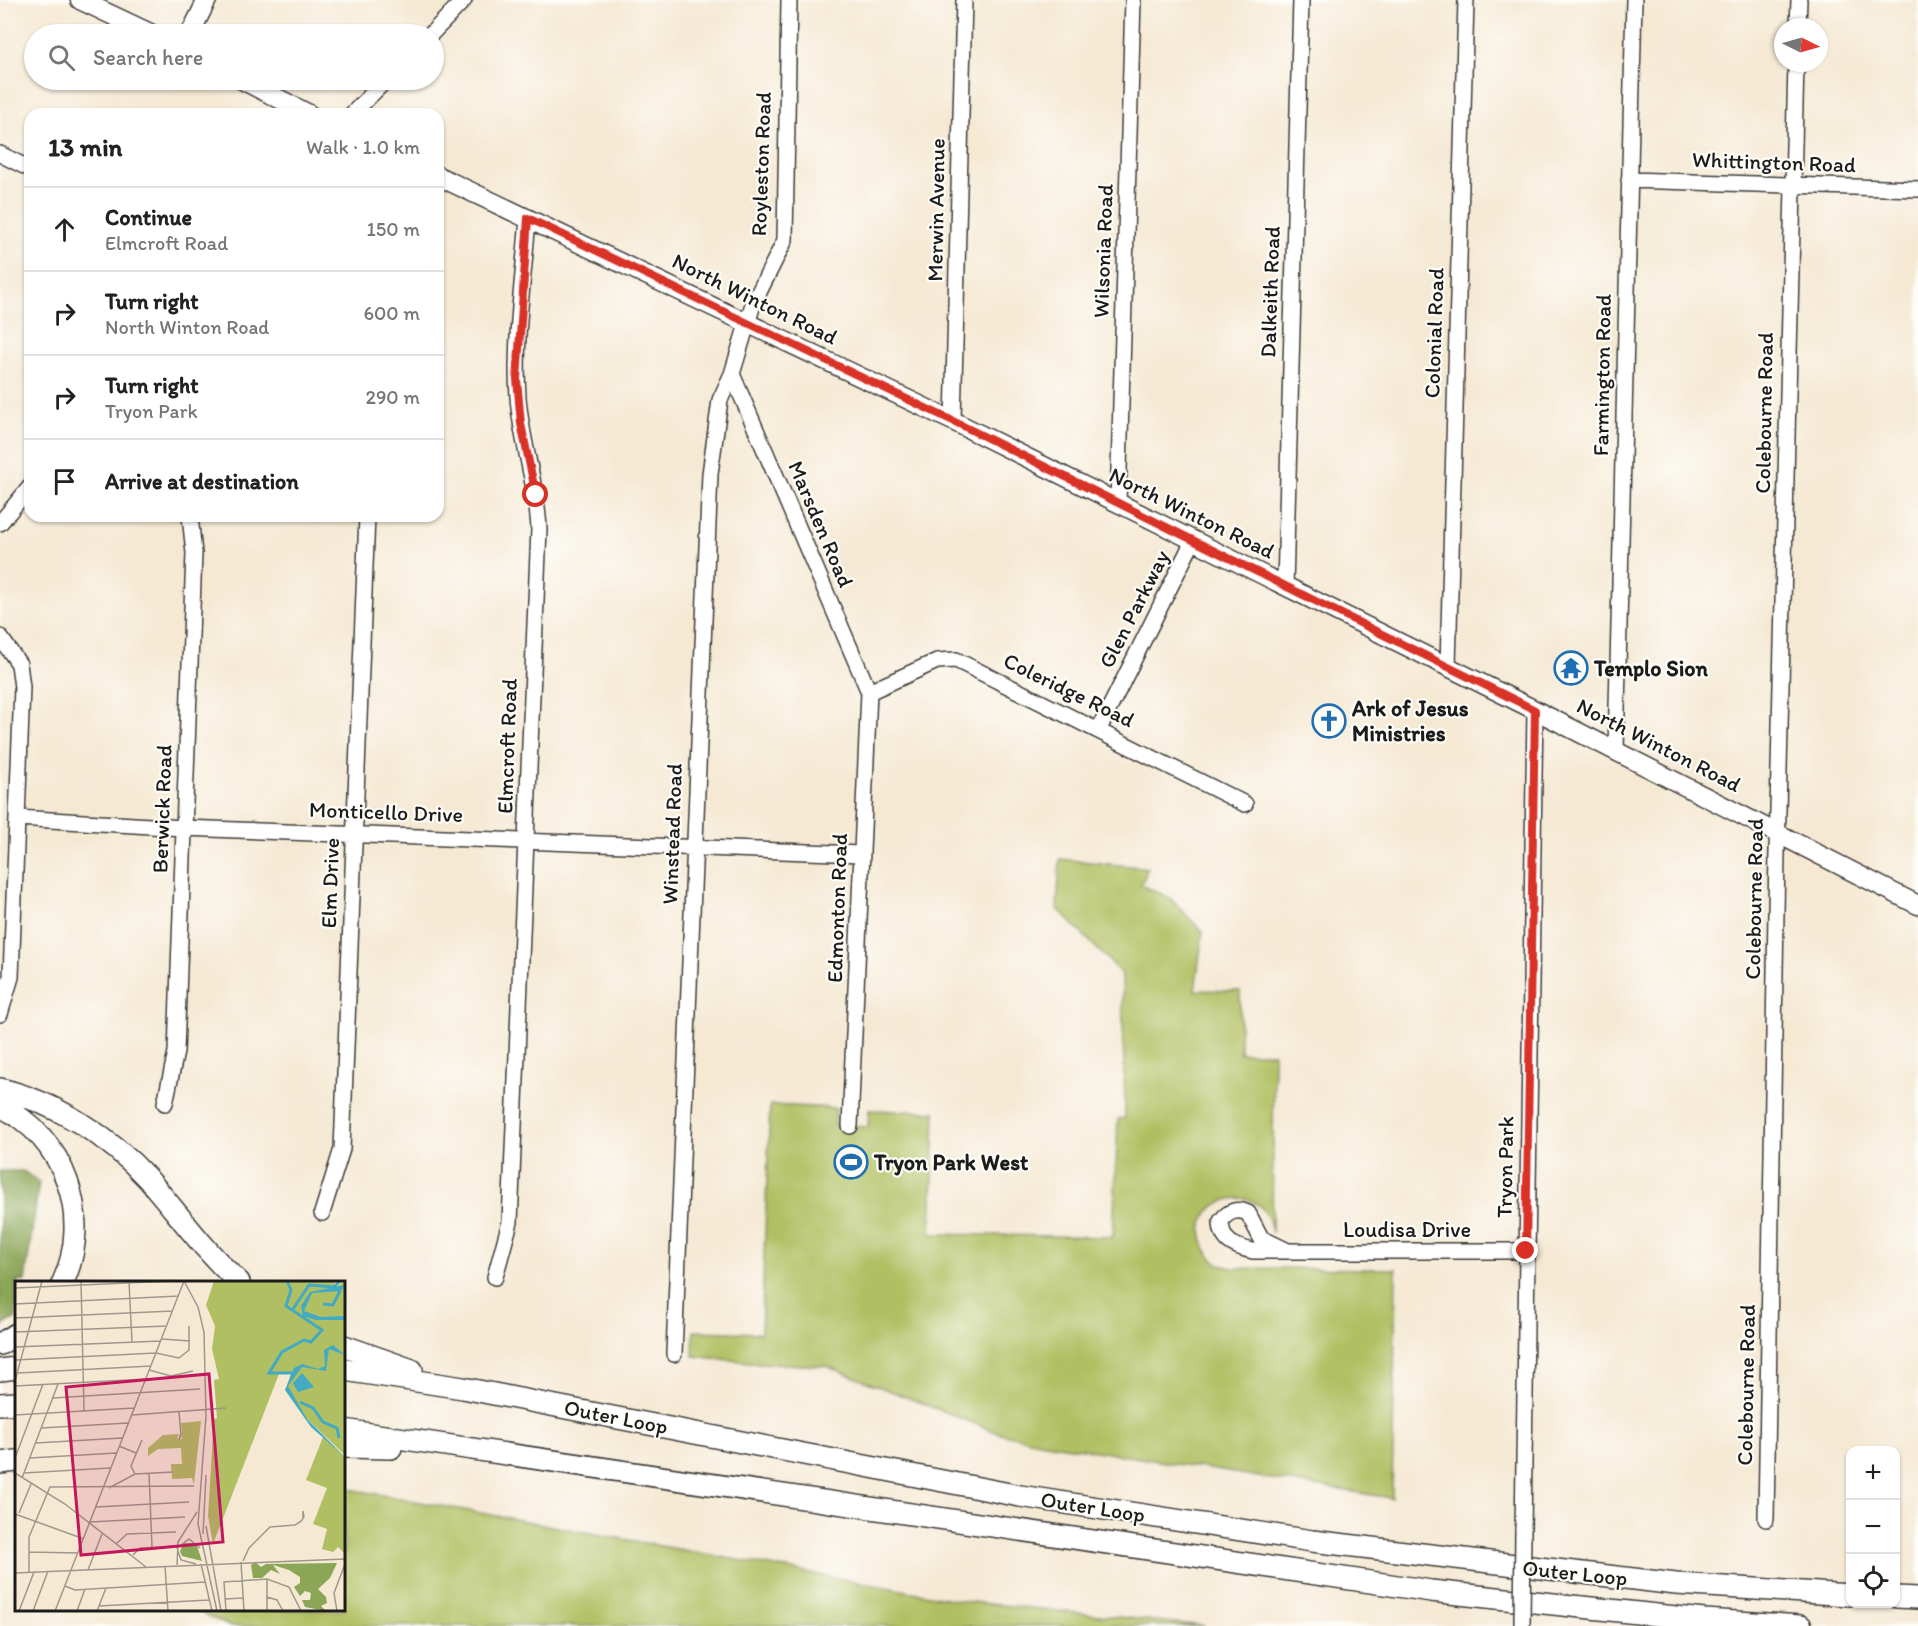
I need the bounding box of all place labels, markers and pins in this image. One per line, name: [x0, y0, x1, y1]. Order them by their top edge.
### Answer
temple icon: Templo Sion: [1553, 650, 1589, 686]
place label: Templo Sion: [1593, 655, 1709, 682]
place label: Ark of Jesus Ministries: [1351, 695, 1469, 747]
church icon: Ark of Jesus Ministries: [1311, 703, 1347, 739]
sports icon: Tryon Park West: [833, 1144, 869, 1180]
place label: Tryon Park West: [873, 1149, 1029, 1176]

